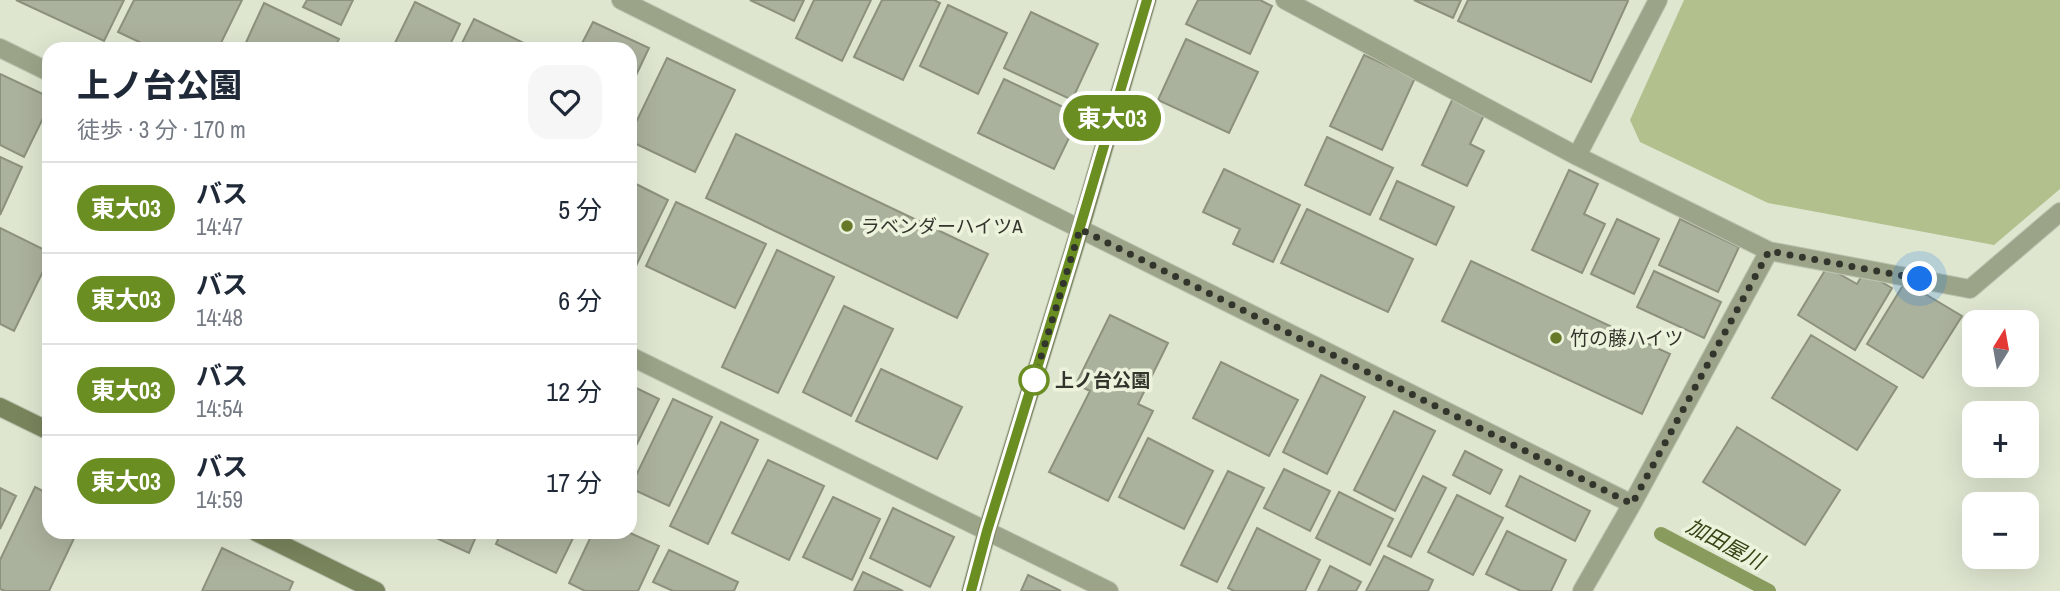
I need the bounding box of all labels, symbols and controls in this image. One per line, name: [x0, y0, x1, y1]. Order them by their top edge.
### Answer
text: 上ノ台公園: [77, 63, 242, 107]
button: heart: [528, 65, 602, 139]
line badge: 東大03: [1063, 95, 1161, 141]
text: 東大03: [1077, 102, 1147, 134]
text: 徒歩 · 3 分 · 170 m: [77, 114, 246, 145]
text: バス: [196, 176, 248, 211]
text: 東大03: [91, 192, 161, 224]
text: 5 分: [558, 192, 602, 227]
text: 14:47: [196, 211, 243, 242]
place label: ラベンダーハイツA: [861, 213, 1023, 239]
marker: ラベンダーハイツA: [839, 218, 855, 234]
your location: [1902, 261, 1937, 296]
text: バス: [196, 267, 248, 302]
text: 東大03: [91, 283, 161, 315]
text: 6 分: [558, 283, 602, 318]
text: 14:48: [196, 302, 243, 333]
north arrow: [1962, 310, 2039, 387]
map controls: [1962, 310, 2039, 569]
place label: 竹の藤ハイツ: [1570, 325, 1684, 351]
marker: 竹の藤ハイツ: [1548, 330, 1564, 346]
text: バス: [196, 358, 248, 393]
marker: 上ノ台公園: [1019, 365, 1049, 395]
place label: 上ノ台公園: [1055, 367, 1150, 393]
text: 東大03: [91, 374, 161, 406]
text: 12 分: [546, 374, 602, 409]
text: 14:54: [196, 393, 243, 424]
button: +: [1962, 401, 2039, 478]
text: バス: [196, 449, 248, 484]
text: 東大03: [91, 465, 161, 497]
text: 17 分: [546, 465, 602, 500]
text: 14:59: [196, 484, 243, 515]
button: −: [1962, 492, 2039, 569]
water label: 加田屋川: [1681, 511, 1771, 577]

